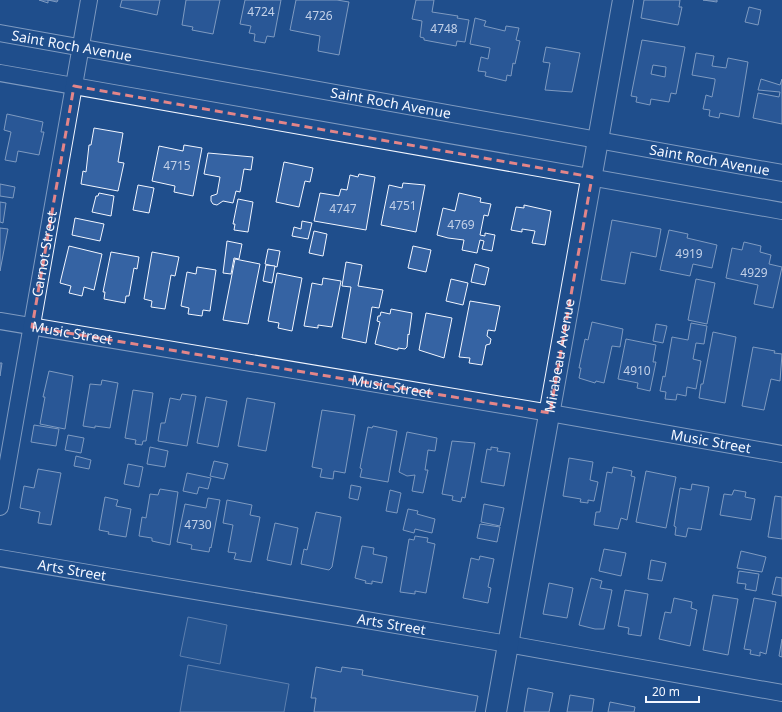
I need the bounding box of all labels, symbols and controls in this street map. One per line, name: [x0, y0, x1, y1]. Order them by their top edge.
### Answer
house number: 4724: [247, 3, 275, 20]
house number: 4726: [305, 7, 333, 24]
house number: 4748: [430, 20, 458, 37]
street label: Saint Roch Avenue: [10, 25, 134, 65]
street label: Saint Roch Avenue: [329, 82, 453, 123]
street label: Saint Roch Avenue: [648, 139, 772, 180]
house number: 4715: [163, 157, 191, 174]
house number: 4751: [389, 197, 417, 214]
house number: 4747: [329, 200, 357, 217]
street label: Carnot Street: [27, 209, 61, 299]
house number: 4769: [447, 216, 475, 233]
house number: 4919: [675, 245, 703, 262]
house number: 4929: [740, 264, 768, 281]
street label: Mirabeau Avenue: [540, 297, 579, 414]
street label: Music Street: [30, 316, 114, 349]
house number: 4910: [623, 362, 651, 379]
street label: Music Street: [350, 370, 433, 402]
street label: Music Street: [669, 425, 753, 457]
house number: 4730: [184, 516, 212, 533]
street label: Arts Street: [36, 555, 108, 585]
street label: Arts Street: [356, 609, 427, 639]
scale bar: [646, 678, 699, 704]
text: 20 m: [652, 683, 680, 700]

